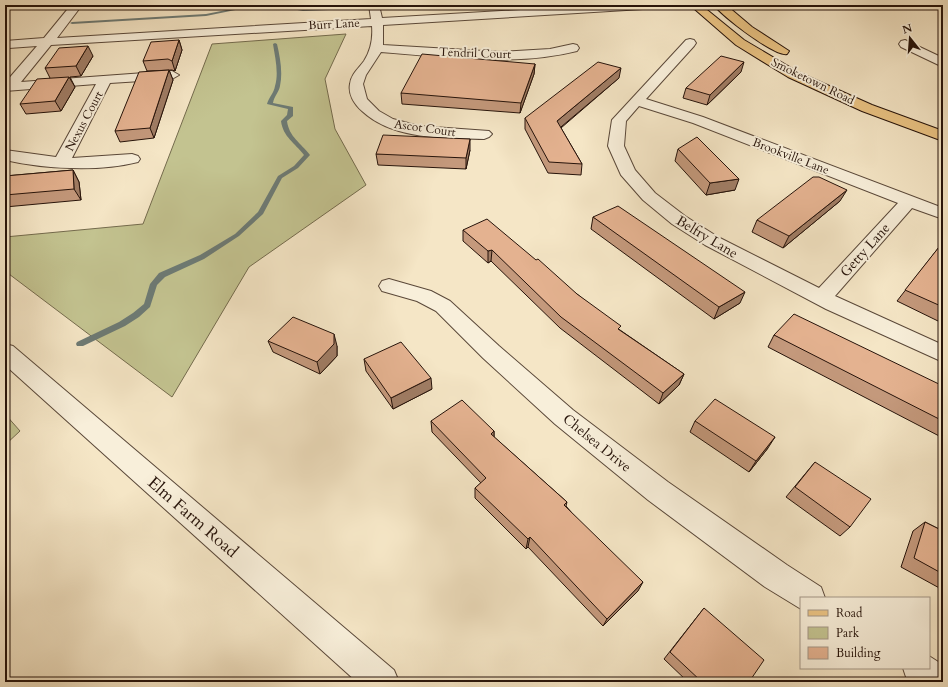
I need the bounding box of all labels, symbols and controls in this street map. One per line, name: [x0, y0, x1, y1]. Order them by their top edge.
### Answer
street label: Burr Lane: [308, 15, 360, 33]
north arrow: [890, 18, 930, 58]
text: N: [900, 20, 914, 37]
street label: Tendril Court: [439, 44, 511, 62]
street label: Smoketown Road: [769, 54, 858, 108]
street label: Nexus Court: [61, 88, 107, 154]
street label: Ascot Court: [393, 116, 457, 140]
street label: Brookville Lane: [750, 134, 832, 178]
street label: Belfry Lane: [673, 211, 741, 263]
street label: Getty Lane: [836, 219, 894, 281]
street label: Chelsea Drive: [559, 409, 635, 477]
street label: Elm Farm Road: [143, 471, 243, 563]
legend: [800, 597, 930, 669]
text: Road: [836, 605, 863, 621]
text: Park: [836, 625, 860, 641]
text: Building: [836, 645, 881, 661]

